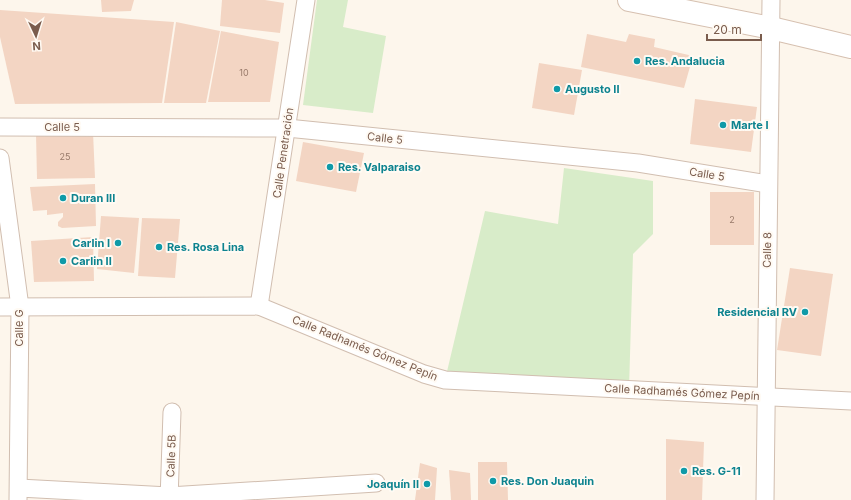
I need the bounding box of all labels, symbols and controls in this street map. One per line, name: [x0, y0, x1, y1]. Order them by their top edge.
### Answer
north arrow: [16, 16, 56, 56]
scale bar: [707, 16, 761, 42]
text: 20 m: [713, 22, 742, 37]
text: N: [32, 39, 41, 53]
place label: Res. Andalucia: [645, 54, 725, 68]
marker: Res. Andalucia: [632, 56, 642, 66]
house number: 10: [239, 67, 249, 78]
place label: Augusto II: [565, 82, 619, 96]
marker: Augusto II: [552, 84, 562, 94]
street label: Calle Penetración: [270, 107, 296, 199]
place label: Marte I: [731, 118, 769, 132]
street label: Calle 5: [44, 120, 80, 134]
marker: Marte I: [718, 120, 728, 130]
street label: Calle 5: [366, 129, 404, 147]
house number: 25: [60, 151, 70, 162]
place label: Res. Valparaiso: [338, 160, 421, 174]
marker: Res. Valparaiso: [325, 162, 335, 172]
street label: Calle 5: [688, 164, 726, 184]
place label: Duran III: [71, 191, 115, 205]
marker: Duran III: [58, 193, 68, 203]
house number: 2: [729, 214, 735, 225]
street label: Calle 8: [760, 232, 774, 268]
place label: Carlin I: [72, 236, 110, 250]
marker: Carlin I: [113, 238, 123, 248]
place label: Res. Rosa Lina: [167, 240, 244, 254]
marker: Res. Rosa Lina: [154, 242, 164, 252]
place label: Carlin II: [71, 254, 112, 268]
marker: Carlin II: [58, 256, 68, 266]
place label: Residencial RV: [717, 305, 797, 319]
marker: Residencial RV: [800, 307, 810, 317]
street label: Calle G: [12, 309, 26, 347]
street label: Calle Radhamés Gómez Pepín: [290, 312, 440, 384]
street label: Calle Radhamés Gómez Pepín: [604, 381, 760, 403]
street label: Calle 5B: [163, 434, 179, 478]
place label: Res. G-11: [692, 464, 741, 478]
marker: Res. G-11: [679, 466, 689, 476]
place label: Res. Don Juaquin: [501, 474, 594, 488]
marker: Res. Don Juaquin: [488, 476, 498, 486]
place label: Joaquín II: [367, 477, 419, 491]
marker: Joaquín II: [422, 479, 432, 489]

